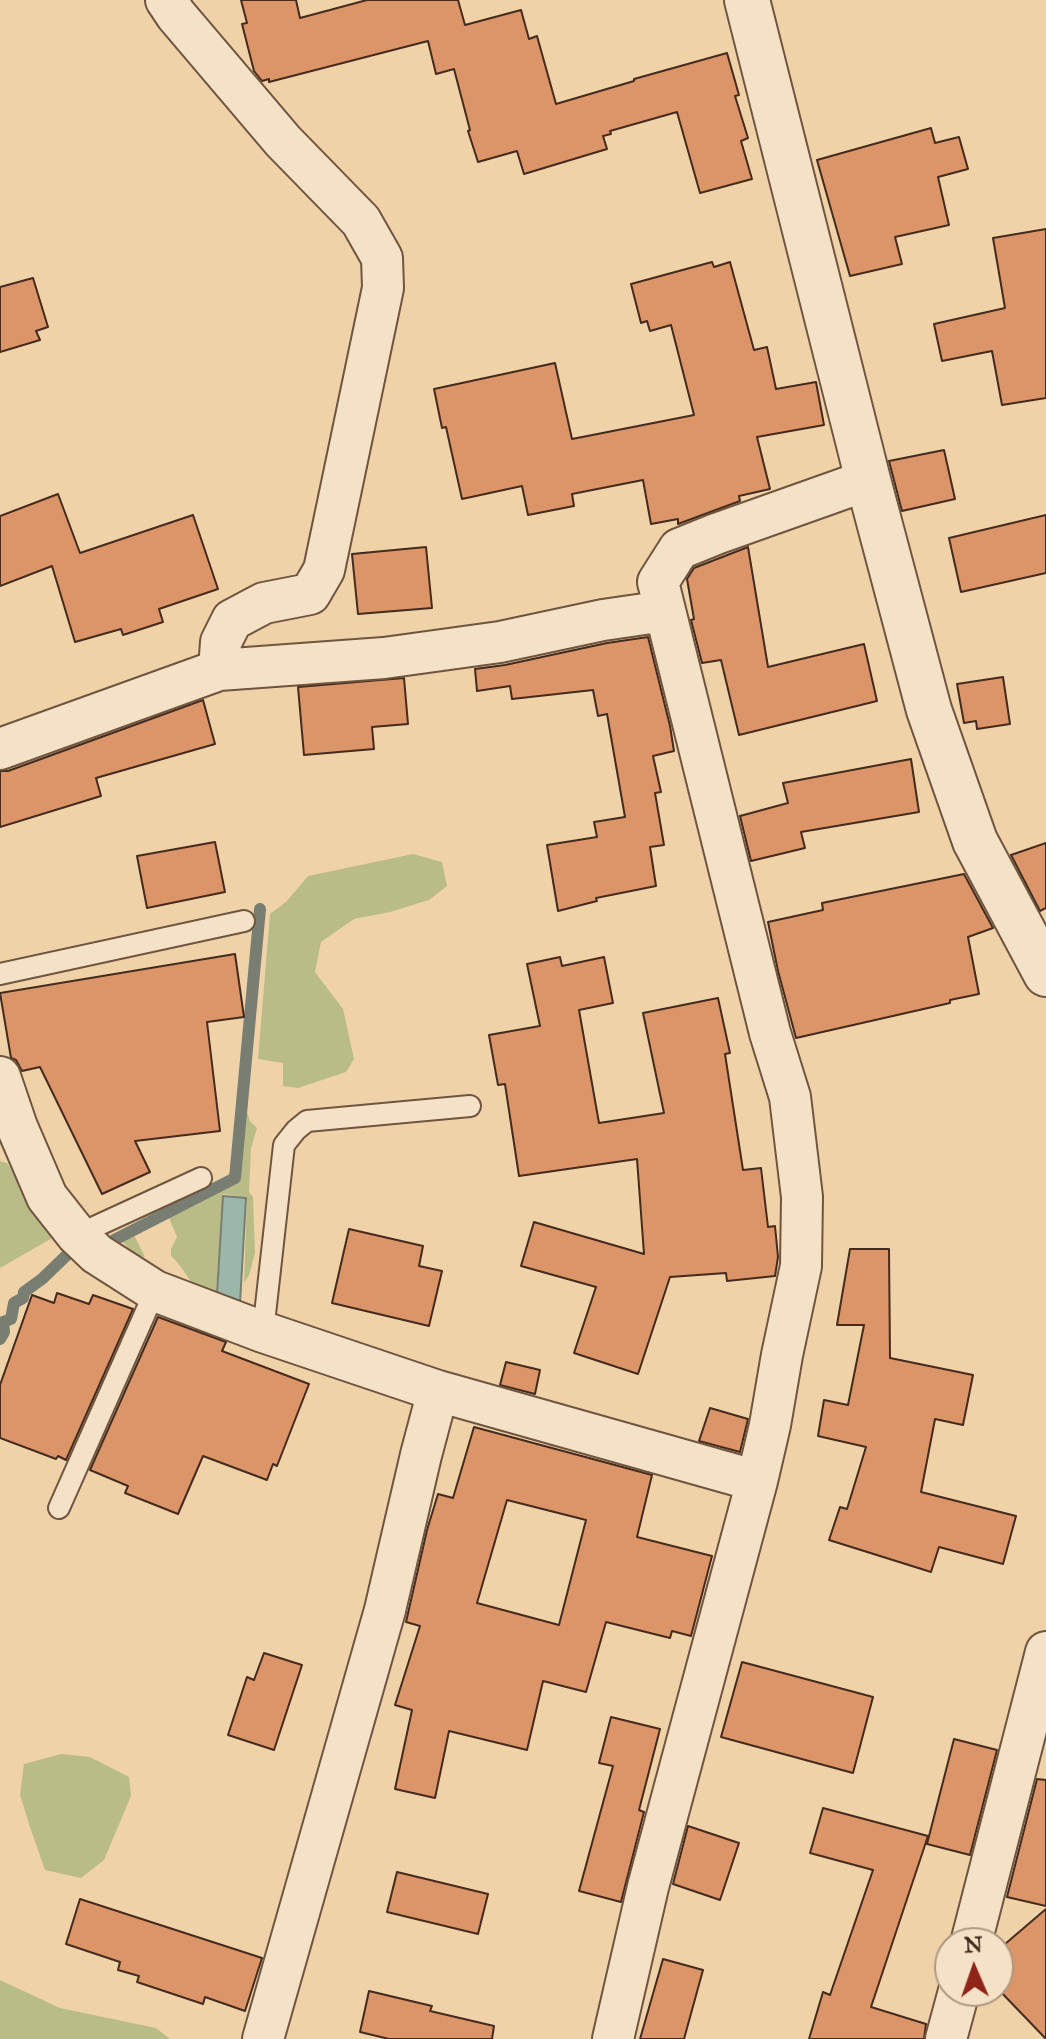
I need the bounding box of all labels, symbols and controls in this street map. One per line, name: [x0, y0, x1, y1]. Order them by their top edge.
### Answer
north arrow: [934, 1927, 1014, 2007]
text: N: [963, 1931, 983, 1958]

